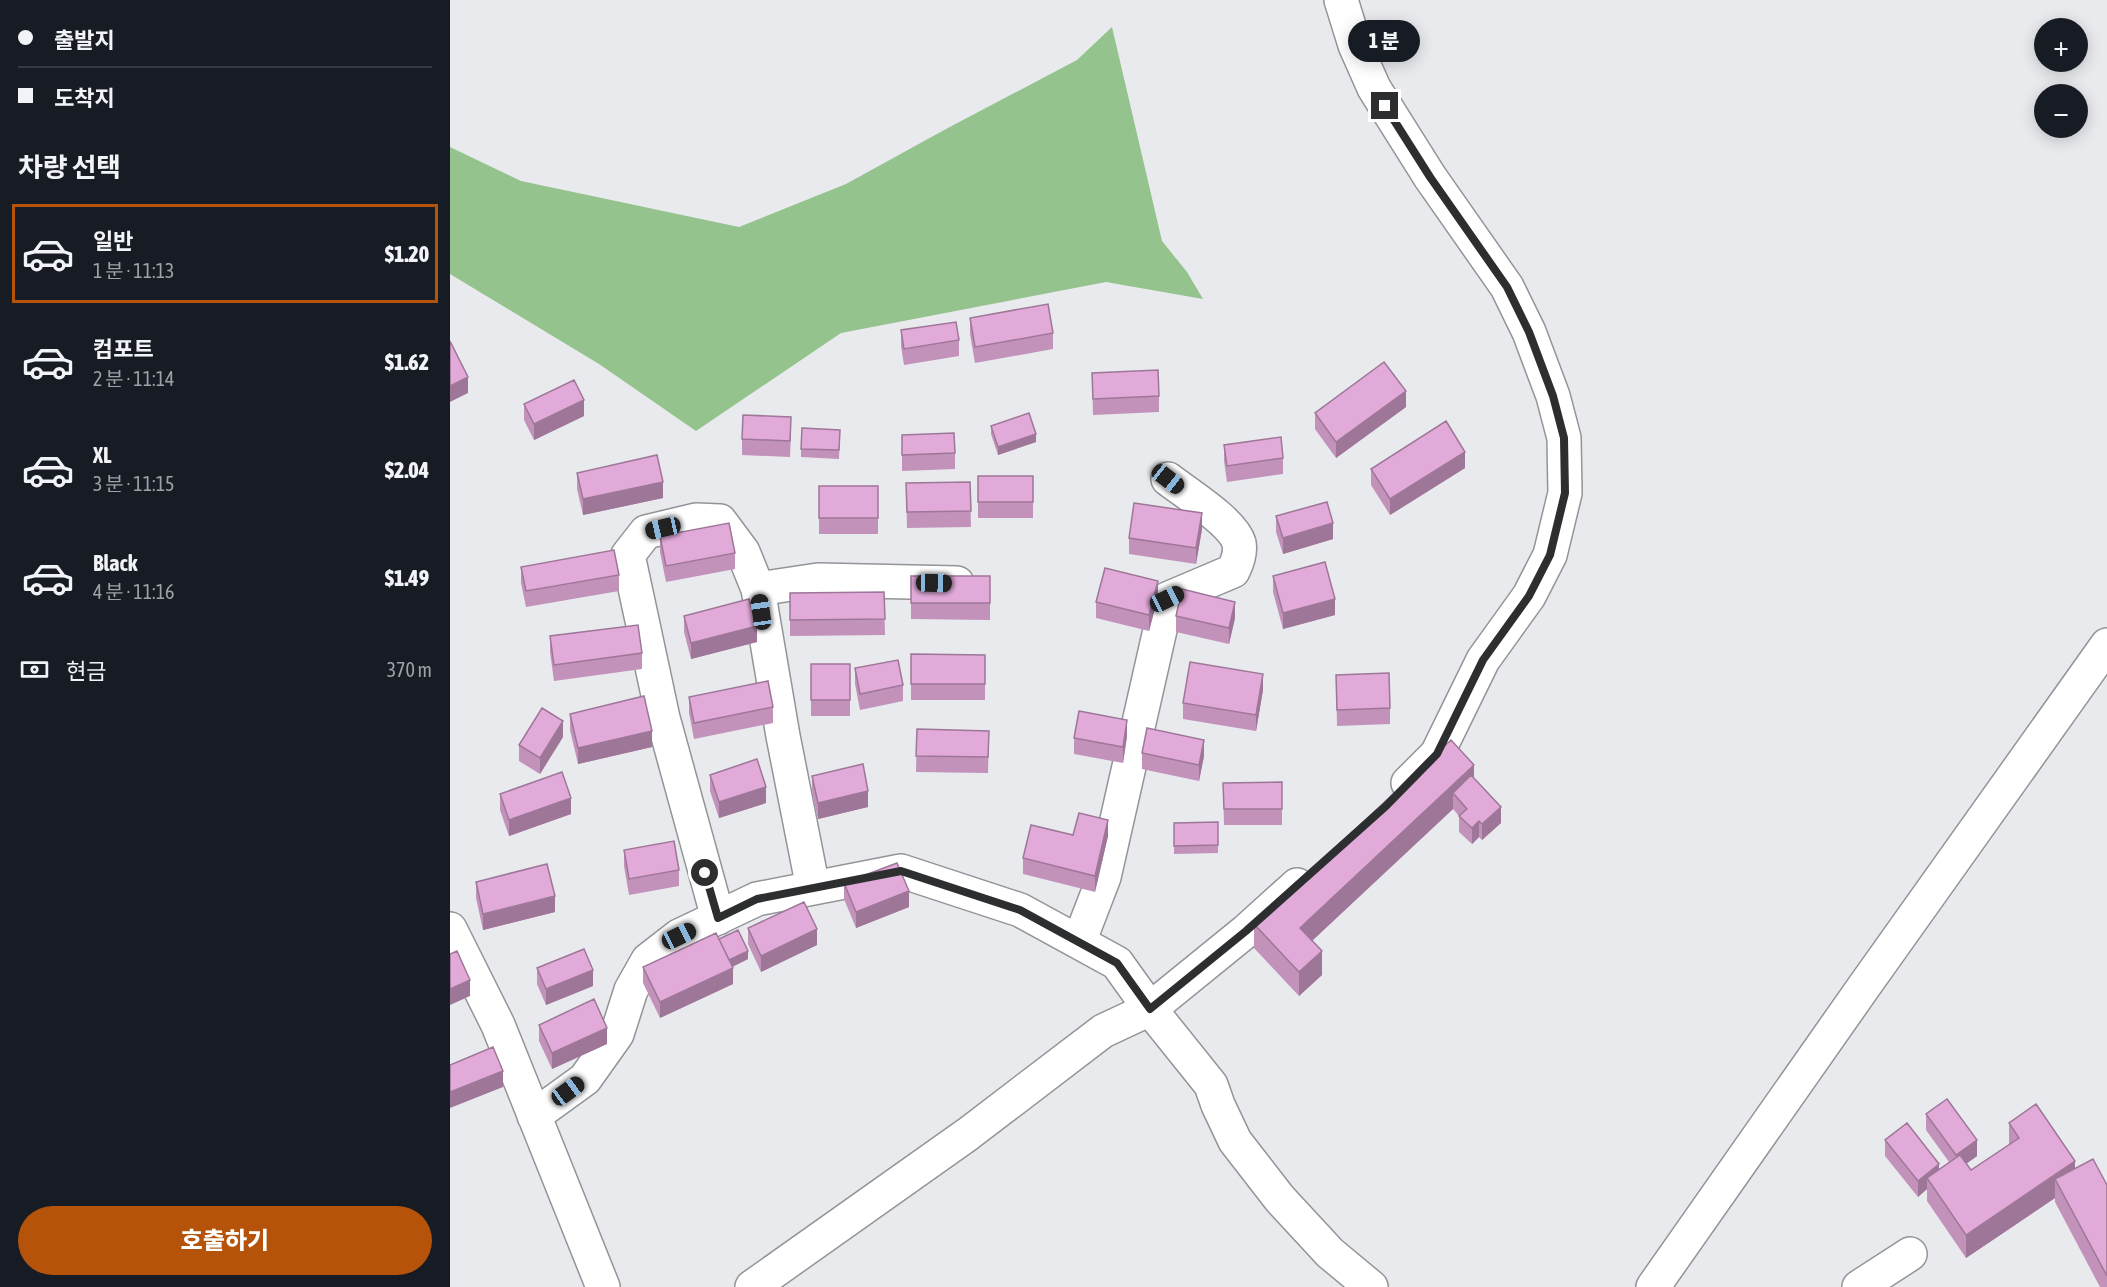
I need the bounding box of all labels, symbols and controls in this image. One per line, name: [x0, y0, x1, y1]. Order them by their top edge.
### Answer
map controls: [2034, 18, 2088, 138]
button: +: [2034, 18, 2088, 72]
callout: 1 분: [1349, 19, 1421, 61]
text: 출발지: [54, 27, 115, 53]
text: 1 분: [1369, 29, 1399, 52]
button: −: [2034, 84, 2088, 138]
text: 도착지: [54, 85, 115, 111]
route end: [1371, 92, 1398, 119]
text: 차량 선택: [18, 152, 121, 183]
icon: car: [21, 227, 75, 281]
text: 일반: [93, 228, 133, 254]
text: $1.20: [385, 241, 429, 267]
text: 1 분 · 11:13: [93, 259, 174, 282]
icon: car: [21, 335, 75, 389]
text: 컴포트: [93, 336, 154, 362]
text: $1.62: [385, 349, 429, 375]
text: 2 분 · 11:14: [93, 367, 174, 390]
text: XL: [93, 442, 111, 468]
icon: car: [21, 443, 75, 497]
text: $2.04: [385, 457, 429, 483]
car: [1148, 461, 1188, 497]
text: 3 분 · 11:15: [93, 472, 174, 495]
car: [643, 515, 683, 541]
text: Black: [93, 550, 137, 576]
icon: car: [21, 551, 75, 605]
text: $1.49: [385, 565, 429, 591]
car: [916, 574, 952, 592]
text: 4 분 · 11:16: [93, 580, 174, 603]
car: [1147, 583, 1187, 615]
car: [750, 593, 772, 631]
icon: cash: [18, 653, 51, 686]
text: 현금: [66, 658, 106, 684]
text: 370 m: [387, 658, 432, 681]
route start: [691, 859, 718, 886]
car: [659, 920, 699, 952]
car: [548, 1073, 588, 1109]
button: 호출하기: [18, 1206, 432, 1275]

